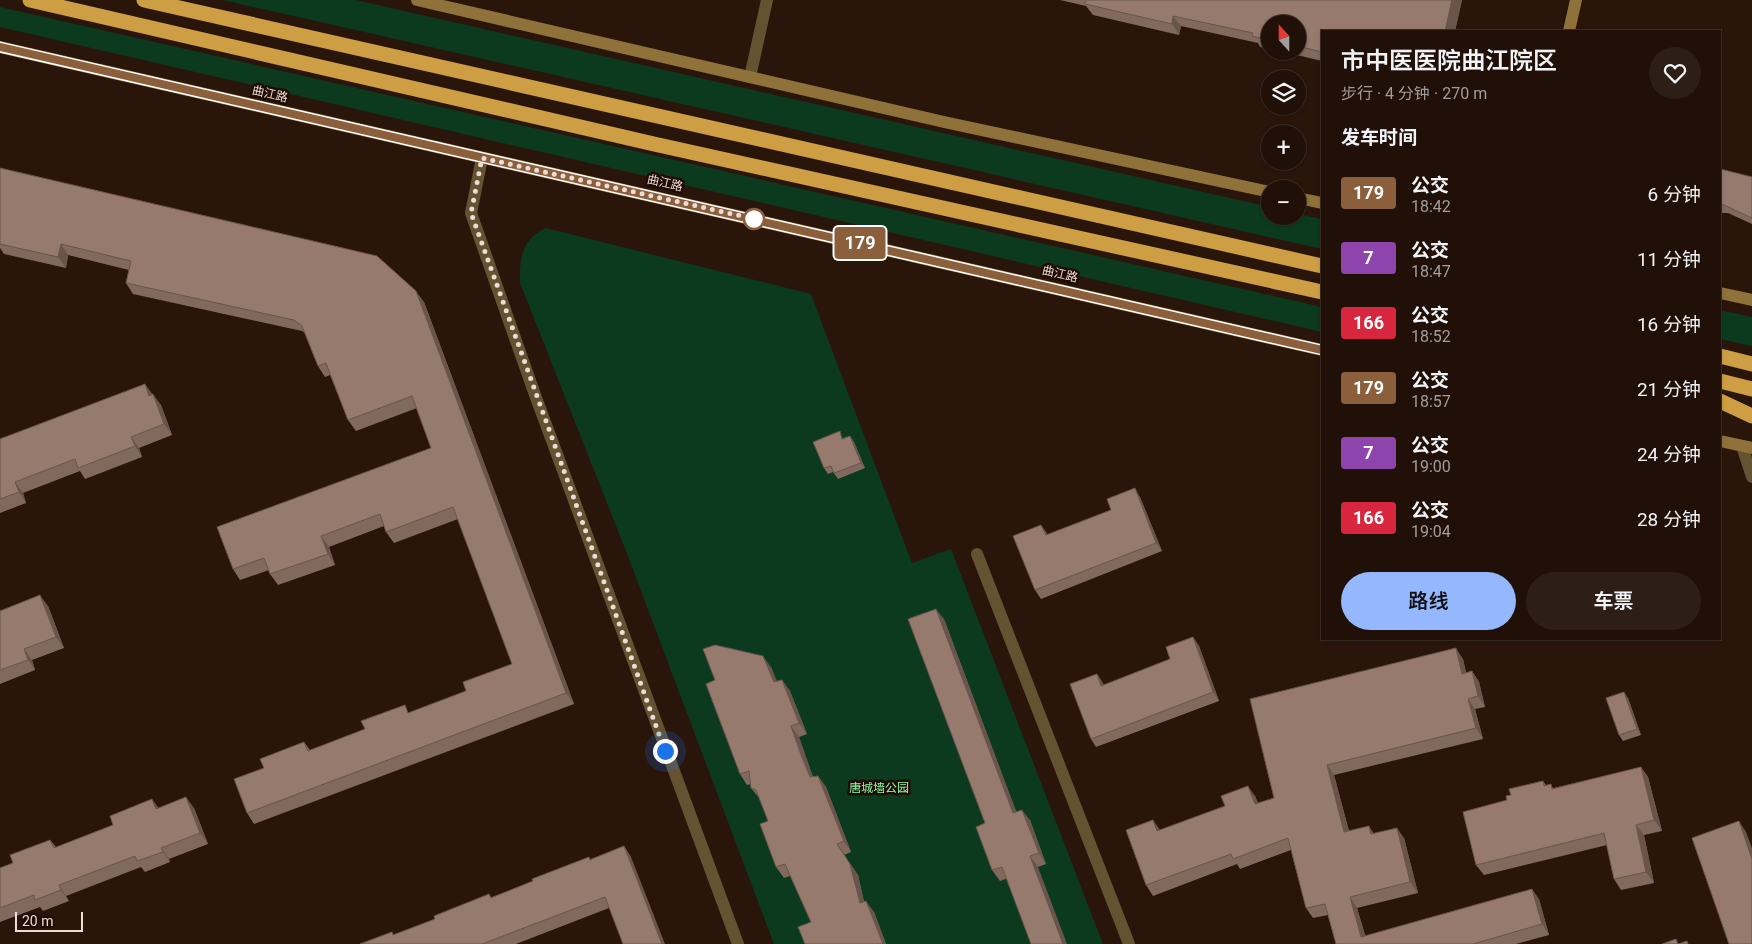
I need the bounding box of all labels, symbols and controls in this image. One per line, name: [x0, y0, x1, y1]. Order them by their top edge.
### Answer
north arrow: [1261, 15, 1306, 60]
map controls: [1261, 15, 1306, 225]
text: 市中医医院曲江院区: [1341, 47, 1557, 75]
button: heart: [1649, 47, 1701, 99]
button: layers: [1261, 70, 1306, 115]
street label: 曲江路: [251, 83, 289, 105]
text: 步行 · 4 分钟 · 270 m: [1341, 84, 1487, 103]
button: +: [1261, 125, 1306, 170]
text: 发车时间: [1341, 126, 1417, 149]
street label: 曲江路: [646, 172, 684, 194]
text: 公交: [1411, 174, 1449, 197]
button: −: [1261, 180, 1306, 225]
text: 179: [1353, 182, 1384, 203]
text: 6 分钟: [1648, 183, 1701, 206]
text: 18:42: [1411, 197, 1451, 216]
unlabelled marker: [743, 208, 765, 230]
line badge: 179: [831, 227, 889, 259]
text: 179: [845, 232, 875, 253]
text: 公交: [1411, 239, 1449, 262]
text: 7: [1363, 247, 1374, 268]
text: 11 分钟: [1637, 248, 1701, 271]
text: 18:47: [1411, 262, 1451, 281]
street label: 曲江路: [1041, 263, 1079, 285]
text: 公交: [1411, 304, 1449, 327]
text: 166: [1353, 312, 1384, 333]
text: 16 分钟: [1637, 313, 1701, 336]
text: 18:52: [1411, 327, 1451, 346]
text: 公交: [1411, 369, 1449, 392]
text: 179: [1353, 377, 1384, 398]
text: 21 分钟: [1637, 378, 1701, 401]
text: 18:57: [1411, 392, 1451, 411]
text: 公交: [1411, 434, 1449, 457]
text: 7: [1363, 442, 1374, 463]
text: 24 分钟: [1637, 443, 1701, 466]
text: 19:00: [1411, 457, 1451, 476]
text: 公交: [1411, 499, 1449, 522]
text: 166: [1353, 507, 1384, 528]
text: 28 分钟: [1637, 508, 1701, 531]
text: 19:04: [1411, 522, 1451, 541]
button: 路线: [1341, 572, 1516, 630]
button: 车票: [1526, 572, 1701, 630]
your location: [653, 739, 678, 764]
park label: 唐城墙公园: [849, 781, 909, 795]
scale bar: [15, 909, 82, 932]
text: 20 m: [22, 913, 54, 929]

